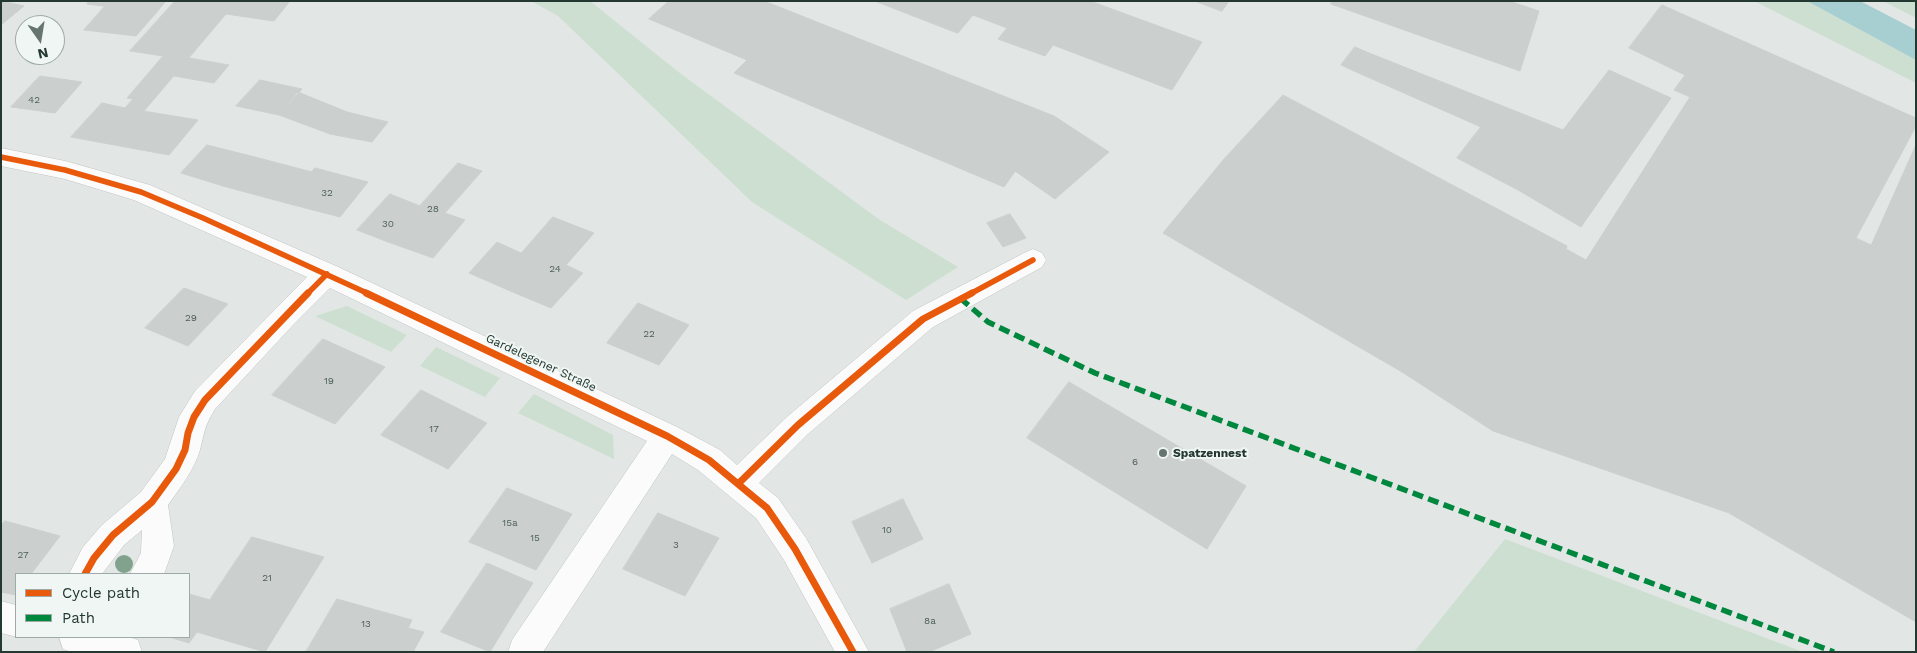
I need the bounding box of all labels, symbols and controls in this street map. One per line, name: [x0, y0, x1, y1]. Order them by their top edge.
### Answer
north arrow: [15, 15, 65, 65]
text: N: [36, 45, 50, 63]
house number: 42: [28, 94, 40, 106]
house number: 32: [321, 187, 333, 199]
house number: 28: [427, 203, 439, 215]
house number: 30: [382, 218, 394, 230]
house number: 24: [549, 263, 561, 275]
house number: 29: [185, 312, 197, 324]
house number: 22: [643, 328, 655, 340]
street label: Gardelegener Straße: [483, 331, 599, 395]
house number: 19: [324, 375, 334, 387]
house number: 17: [429, 423, 439, 435]
place label: Spatzennest: [1173, 446, 1247, 460]
marker: Spatzennest: [1157, 447, 1169, 459]
house number: 6: [1132, 456, 1138, 468]
house number: 15a: [502, 517, 518, 529]
house number: 10: [882, 524, 892, 536]
house number: 15: [530, 532, 540, 544]
house number: 3: [673, 539, 679, 551]
house number: 27: [17, 549, 29, 561]
house number: 21: [262, 572, 272, 584]
legend: [15, 573, 190, 638]
text: Cycle path: [62, 584, 140, 602]
text: Path: [62, 609, 95, 627]
house number: 8a: [924, 615, 936, 627]
house number: 13: [361, 618, 371, 630]

